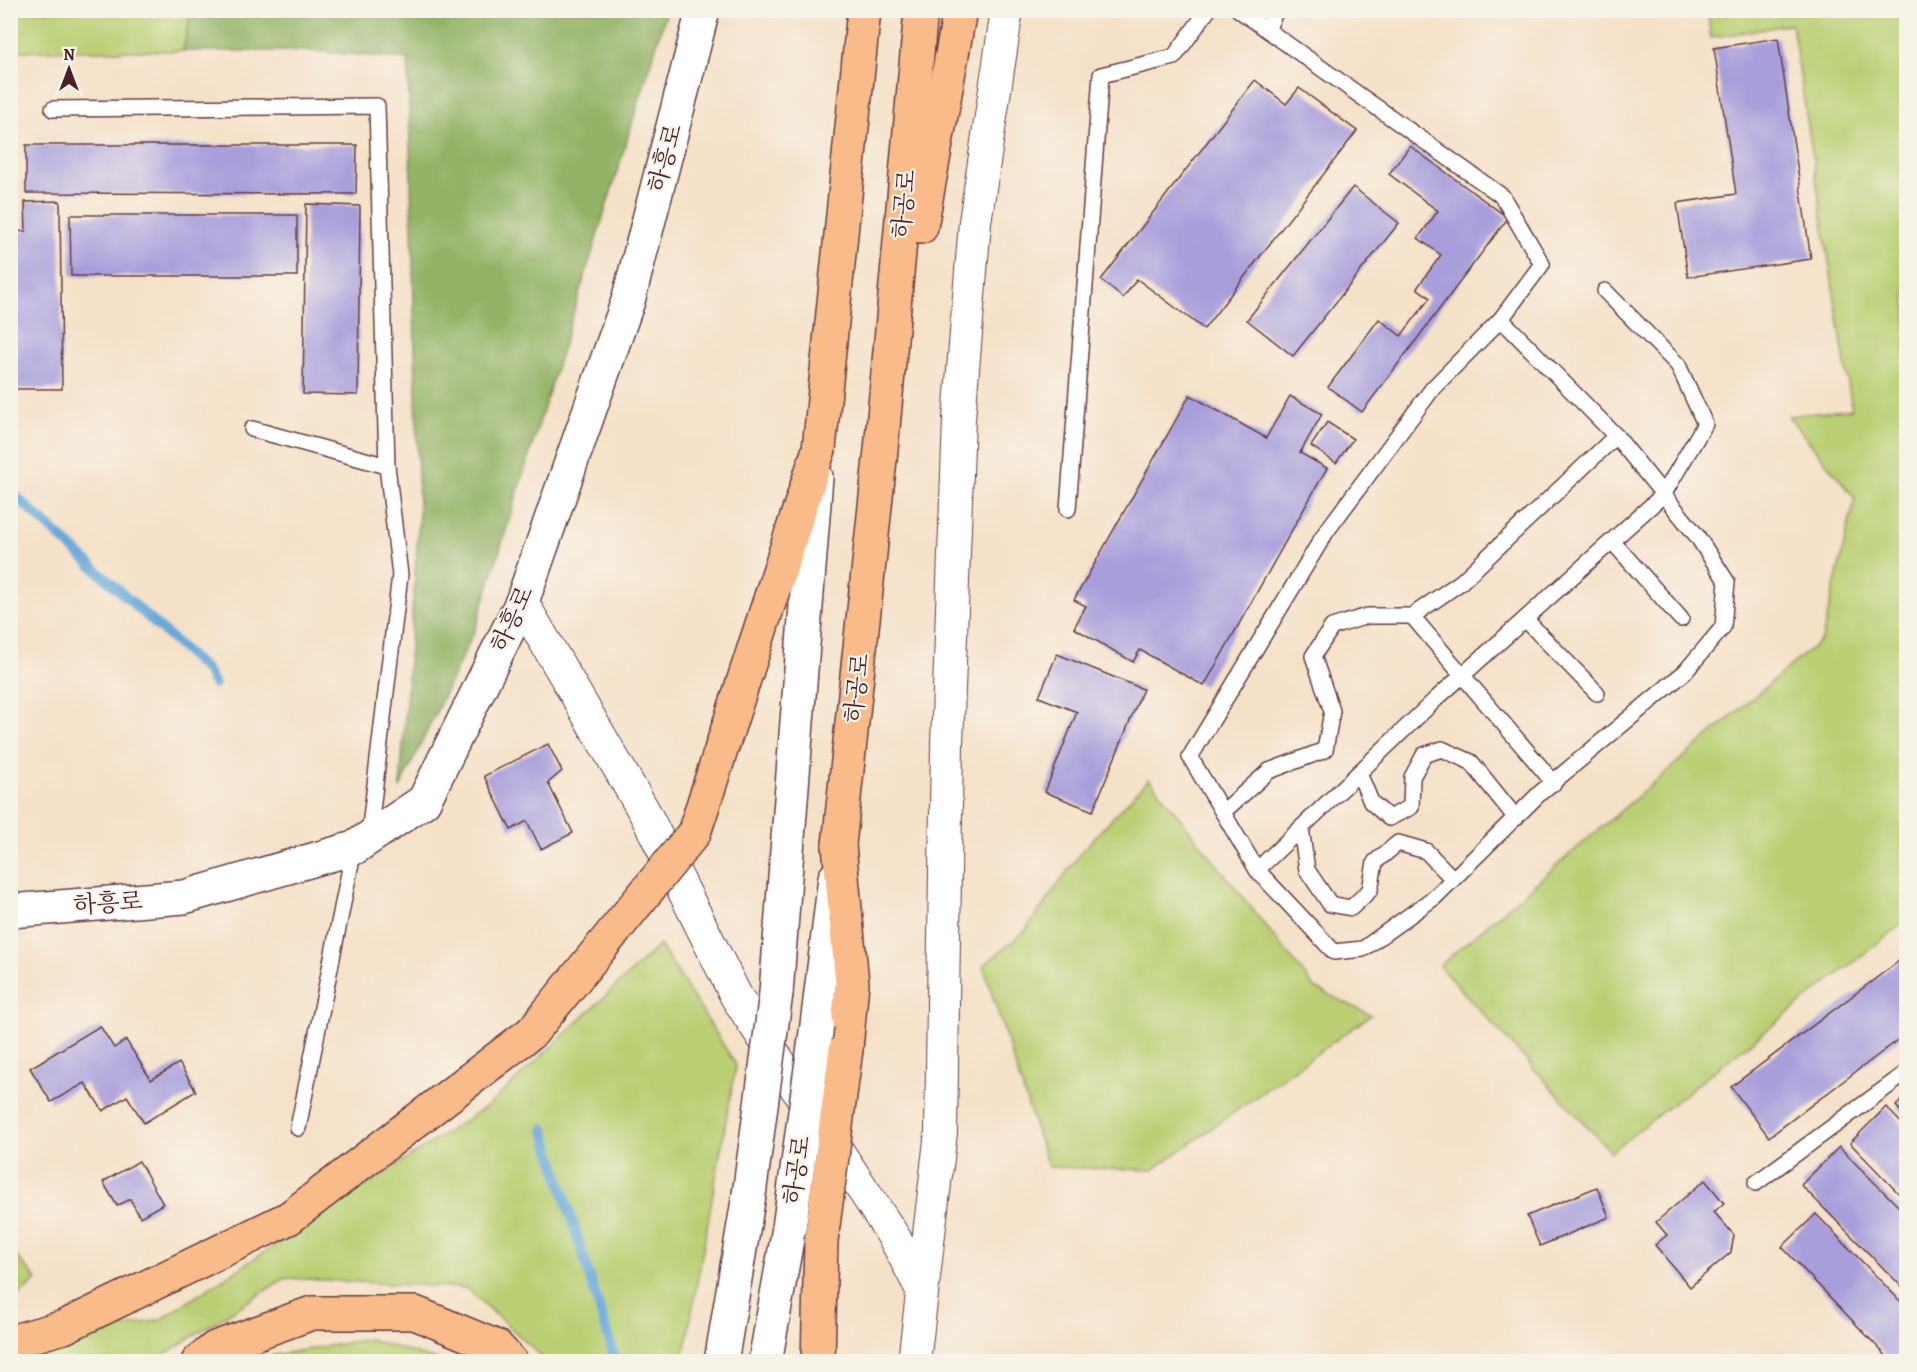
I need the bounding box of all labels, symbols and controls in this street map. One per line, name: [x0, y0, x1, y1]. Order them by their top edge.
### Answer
north arrow: [39, 39, 99, 99]
text: N: [63, 44, 75, 66]
street label: 하흥로: [641, 120, 689, 196]
street label: 하공로: [885, 168, 923, 240]
street label: 하흥로: [483, 581, 541, 657]
street label: 하공로: [837, 652, 877, 724]
street label: 하흥로: [72, 885, 144, 921]
street label: 하공로: [776, 1133, 818, 1207]

